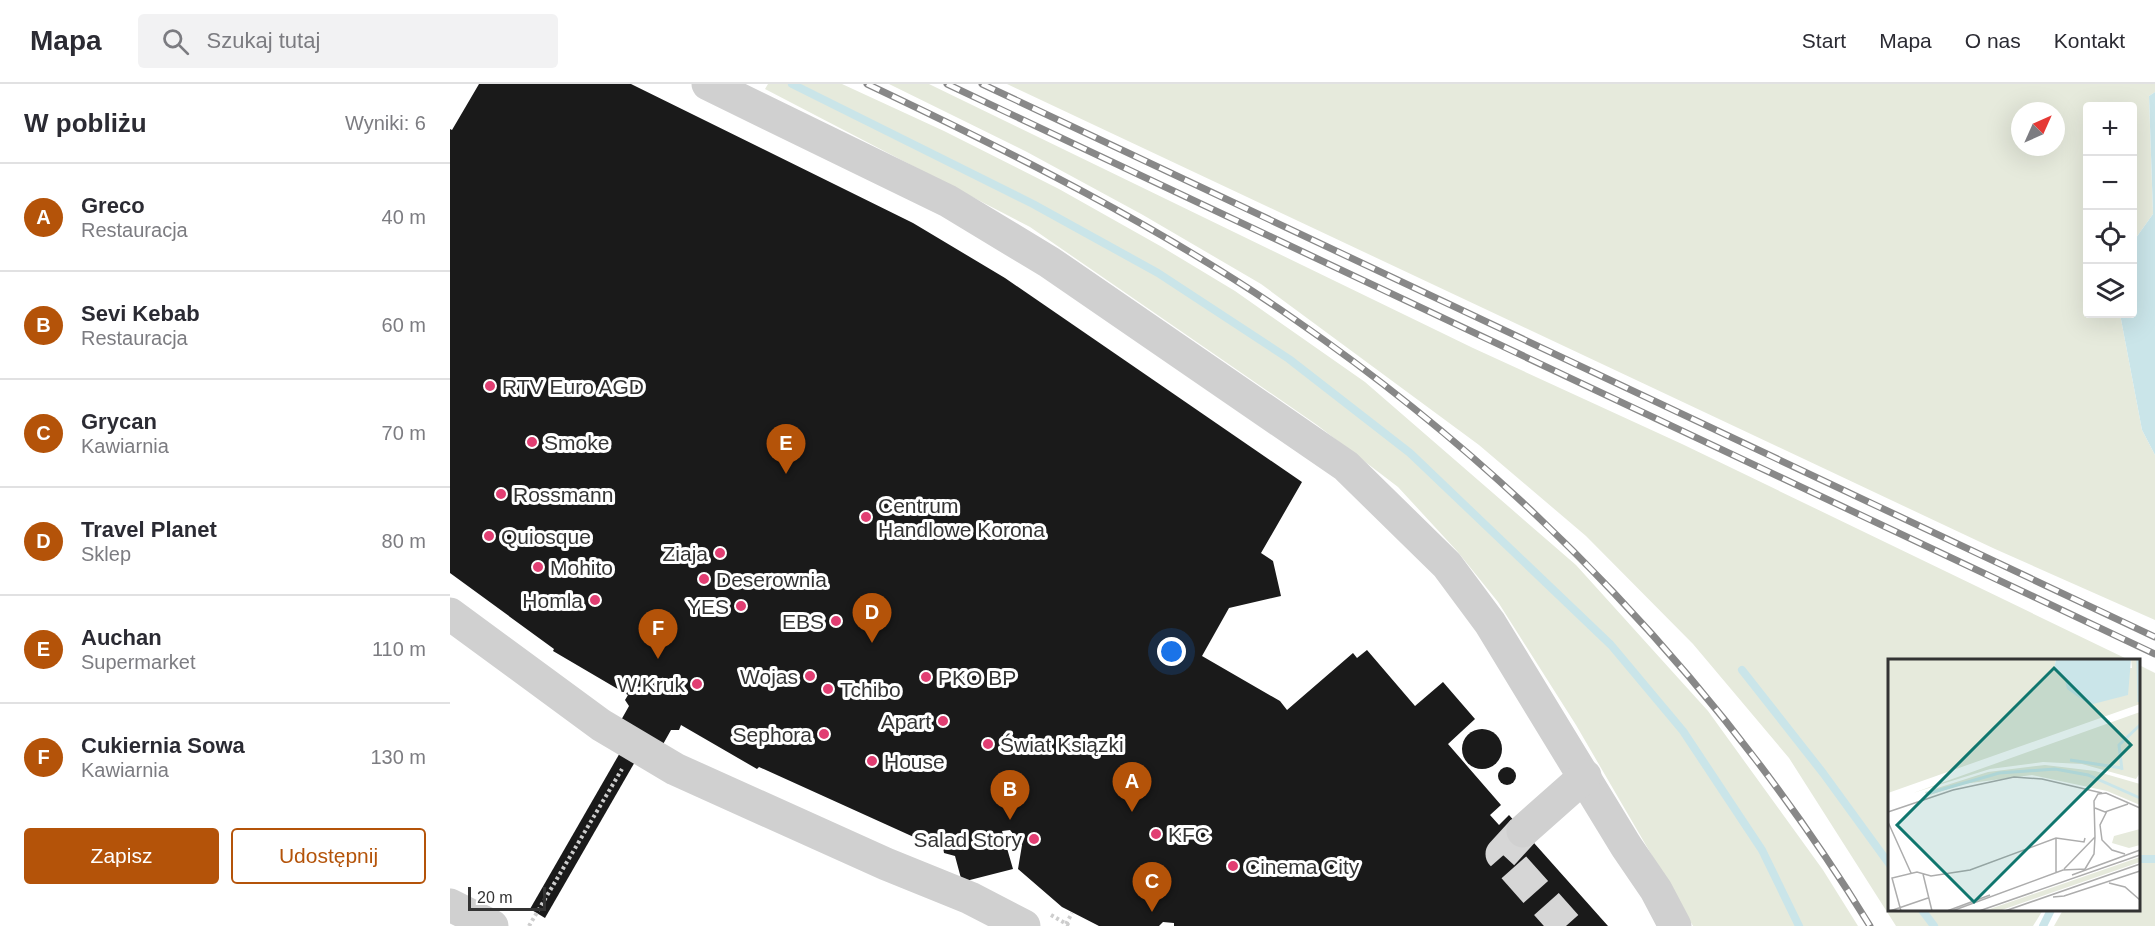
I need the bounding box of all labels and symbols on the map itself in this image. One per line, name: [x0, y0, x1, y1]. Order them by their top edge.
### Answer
north arrow: [2011, 102, 2065, 156]
place label: RTV Euro AGD: [502, 375, 644, 398]
marker: RTV Euro AGD: [483, 379, 497, 393]
pin: E: [766, 424, 806, 474]
place label: Smoke: [544, 431, 609, 454]
marker: Smoke: [525, 435, 539, 449]
place label: Rossmann: [513, 483, 613, 506]
marker: Rossmann: [494, 487, 508, 501]
place label: Centrum Handlowe Korona: [878, 494, 1045, 541]
marker: Centrum Handlowe Korona: [859, 510, 873, 524]
place label: Quiosque: [501, 525, 591, 548]
marker: Quiosque: [482, 529, 496, 543]
place label: Ziaja: [662, 542, 708, 565]
marker: Ziaja: [713, 546, 727, 560]
place label: Mohito: [550, 556, 613, 579]
marker: Mohito: [531, 560, 545, 574]
place label: Deserownia: [716, 568, 827, 591]
marker: Deserownia: [697, 572, 711, 586]
place label: Homla: [522, 589, 583, 612]
marker: Homla: [588, 593, 602, 607]
pin: D: [852, 594, 892, 643]
place label: YES: [687, 595, 729, 618]
marker: YES: [734, 599, 748, 613]
pin: F: [638, 610, 678, 659]
place label: EBS: [782, 610, 824, 633]
marker: EBS: [829, 614, 843, 628]
your location: [1157, 637, 1186, 666]
inset map: [1888, 659, 2140, 911]
place label: Wojas: [740, 665, 798, 688]
place label: PKO BP: [938, 666, 1016, 689]
marker: Wojas: [803, 669, 817, 683]
marker: PKO BP: [919, 670, 933, 684]
place label: W.Kruk: [617, 673, 685, 696]
marker: W.Kruk: [690, 677, 704, 691]
place label: Tchibo: [840, 678, 901, 701]
marker: Tchibo: [821, 682, 835, 696]
place label: Apart: [881, 710, 931, 733]
marker: Apart: [936, 714, 950, 728]
place label: Sephora: [733, 723, 812, 746]
marker: Sephora: [817, 727, 831, 741]
place label: Świat Ksiązki: [1000, 733, 1124, 756]
marker: Świat Ksiązki: [981, 737, 995, 751]
place label: House: [884, 750, 945, 773]
marker: House: [865, 754, 879, 768]
pin: A: [1112, 762, 1152, 812]
pin: B: [990, 770, 1030, 820]
place label: KFC: [1168, 823, 1210, 846]
marker: KFC: [1149, 827, 1163, 841]
place label: Salad Story: [913, 828, 1022, 851]
marker: Salad Story: [1027, 832, 1041, 846]
place label: Cinema City: [1245, 855, 1360, 878]
marker: Cinema City: [1226, 859, 1240, 873]
pin: C: [1132, 862, 1172, 912]
scale bar: [468, 884, 546, 912]

